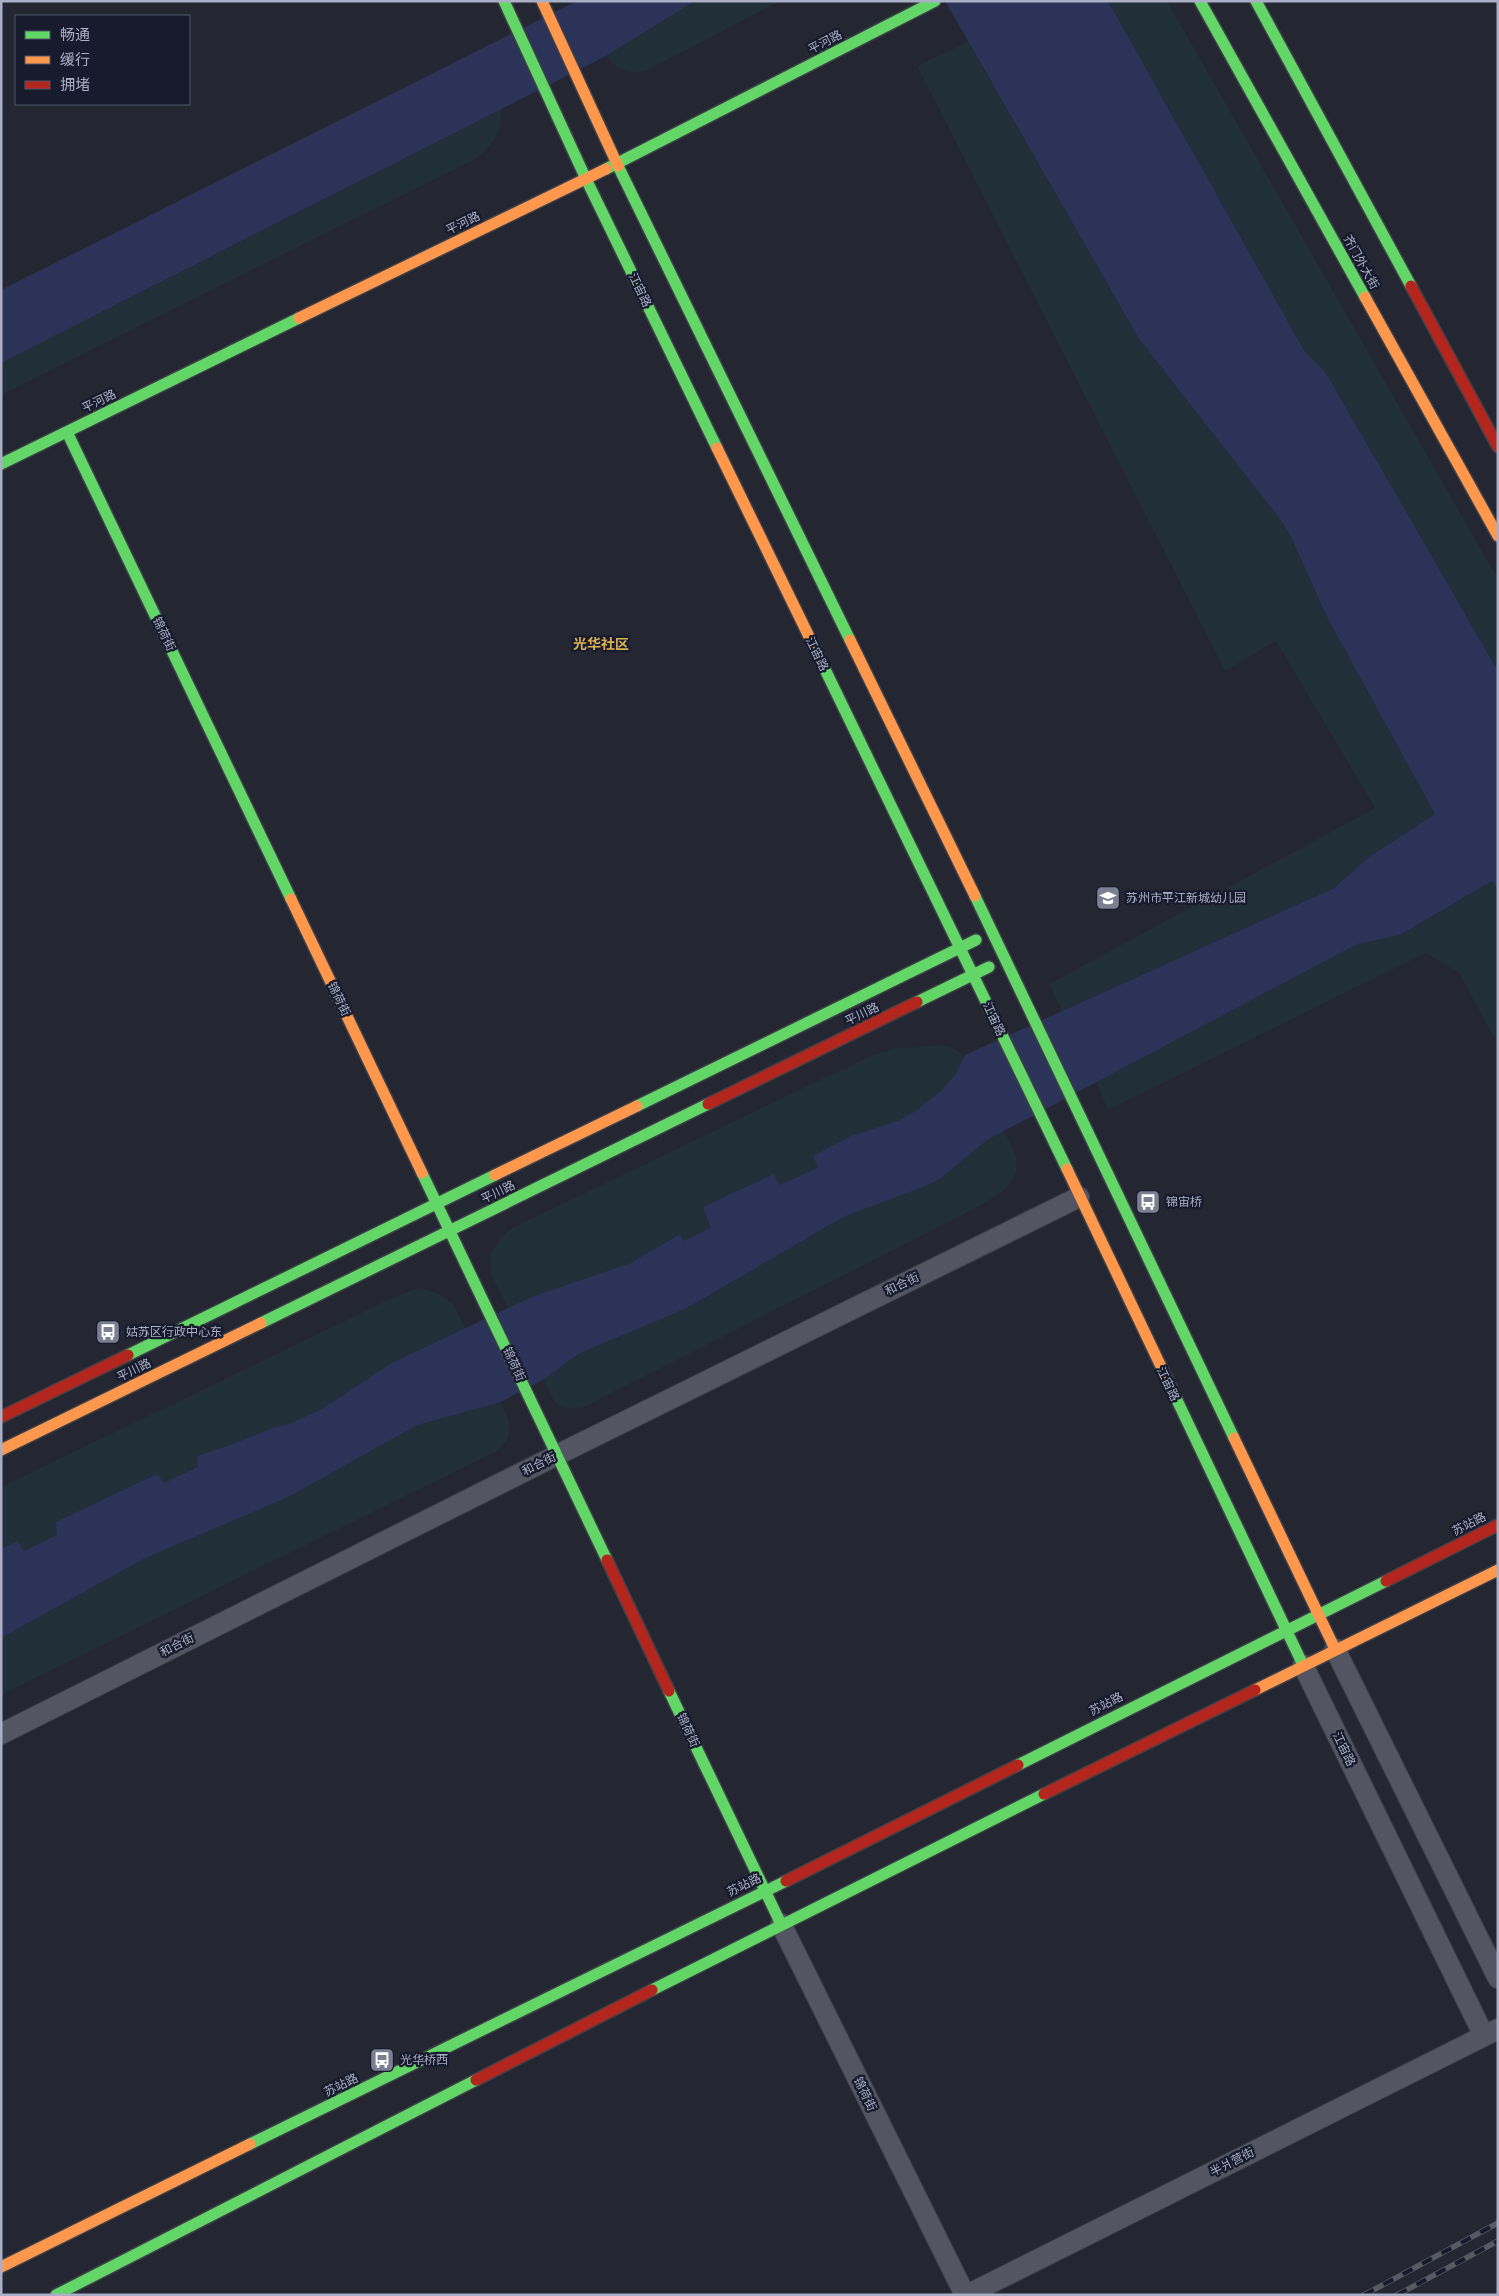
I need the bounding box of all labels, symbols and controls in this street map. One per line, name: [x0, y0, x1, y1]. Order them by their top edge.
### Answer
legend: [15, 15, 190, 105]
text: 畅通: [60, 25, 90, 45]
street label: 平河路: [805, 27, 845, 57]
text: 缓行: [60, 50, 90, 70]
text: 拥堵: [60, 75, 90, 95]
street label: 平河路: [443, 208, 483, 238]
street label: 齐门外大街: [1339, 232, 1383, 292]
street label: 江宙路: [625, 270, 655, 310]
street label: 平河路: [79, 386, 119, 416]
street label: 锦荷街: [149, 614, 179, 654]
street label: 江宙路: [802, 634, 832, 674]
district label: 光华社区: [573, 635, 629, 653]
school or university icon: 苏州市平江新城幼儿园: [1095, 885, 1121, 911]
place label: 苏州市平江新城幼儿园: [1126, 890, 1246, 906]
street label: 锦荷街: [324, 979, 354, 1019]
street label: 平川路: [842, 999, 882, 1029]
street label: 江宙路: [979, 999, 1009, 1039]
street label: 平川路: [478, 1177, 518, 1207]
bus stop icon: 锦宙桥: [1135, 1189, 1161, 1215]
place label: 锦宙桥: [1166, 1194, 1202, 1210]
street label: 和合街: [882, 1269, 922, 1299]
bus stop icon: 姑苏区行政中心东: [95, 1319, 121, 1345]
place label: 姑苏区行政中心东: [126, 1324, 222, 1340]
street label: 锦荷街: [499, 1344, 529, 1384]
street label: 平川路: [114, 1355, 154, 1385]
street label: 江宙路: [1153, 1364, 1183, 1404]
street label: 和合街: [519, 1449, 559, 1479]
street label: 苏站路: [1449, 1509, 1489, 1539]
street label: 和合街: [157, 1630, 197, 1660]
street label: 苏站路: [1086, 1689, 1126, 1719]
street label: 锦荷街: [673, 1710, 703, 1750]
street label: 江宙路: [1329, 1729, 1359, 1769]
street label: 苏站路: [724, 1870, 764, 1900]
bus stop icon: 光华桥西: [369, 2047, 395, 2073]
place label: 光华桥西: [400, 2052, 448, 2068]
street label: 苏站路: [321, 2070, 361, 2100]
street label: 锦荷街: [850, 2074, 880, 2114]
street label: 半爿营街: [1207, 2144, 1257, 2180]

